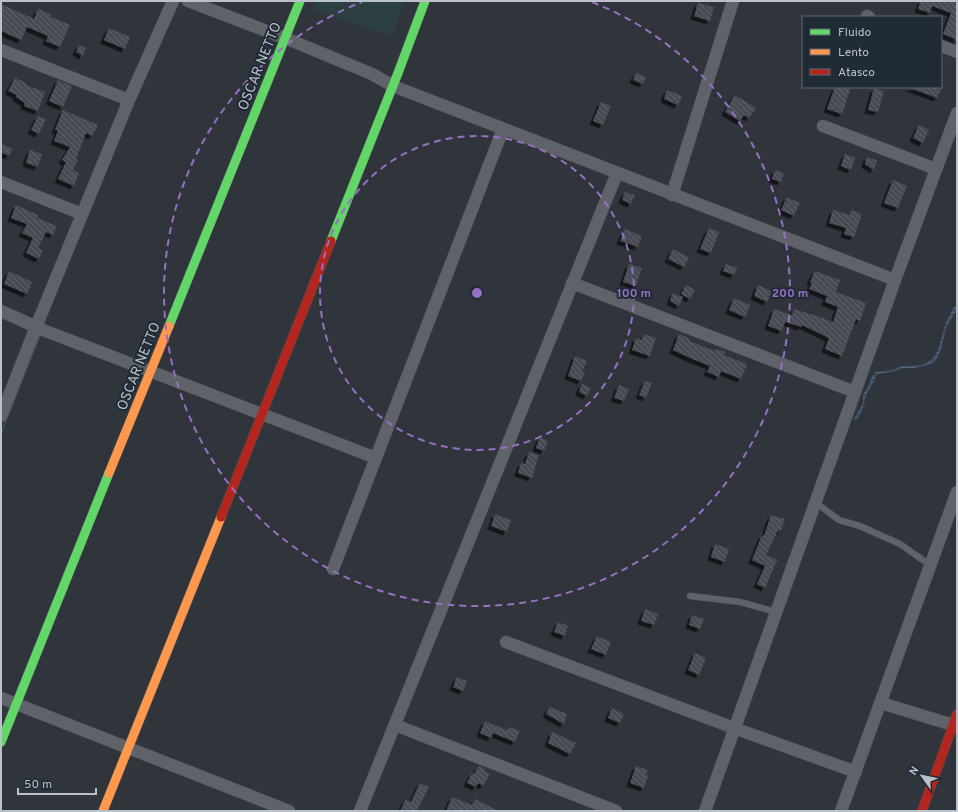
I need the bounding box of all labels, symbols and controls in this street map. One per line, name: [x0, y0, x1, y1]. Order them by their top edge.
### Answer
legend: [802, 16, 942, 88]
street label: OSCAR NETTO: [235, 20, 286, 113]
text: Fluido: [838, 25, 871, 41]
text: Lento: [838, 45, 869, 61]
text: Atasco: [838, 65, 875, 81]
centre of rings: [470, 286, 484, 300]
text: 100 m: [617, 286, 651, 302]
text: 200 m: [772, 286, 808, 302]
street label: OSCAR NETTO: [114, 320, 165, 413]
north arrow: [902, 756, 942, 796]
text: N: [906, 764, 922, 778]
scale bar: [18, 770, 96, 796]
text: 50 m: [24, 777, 52, 793]

